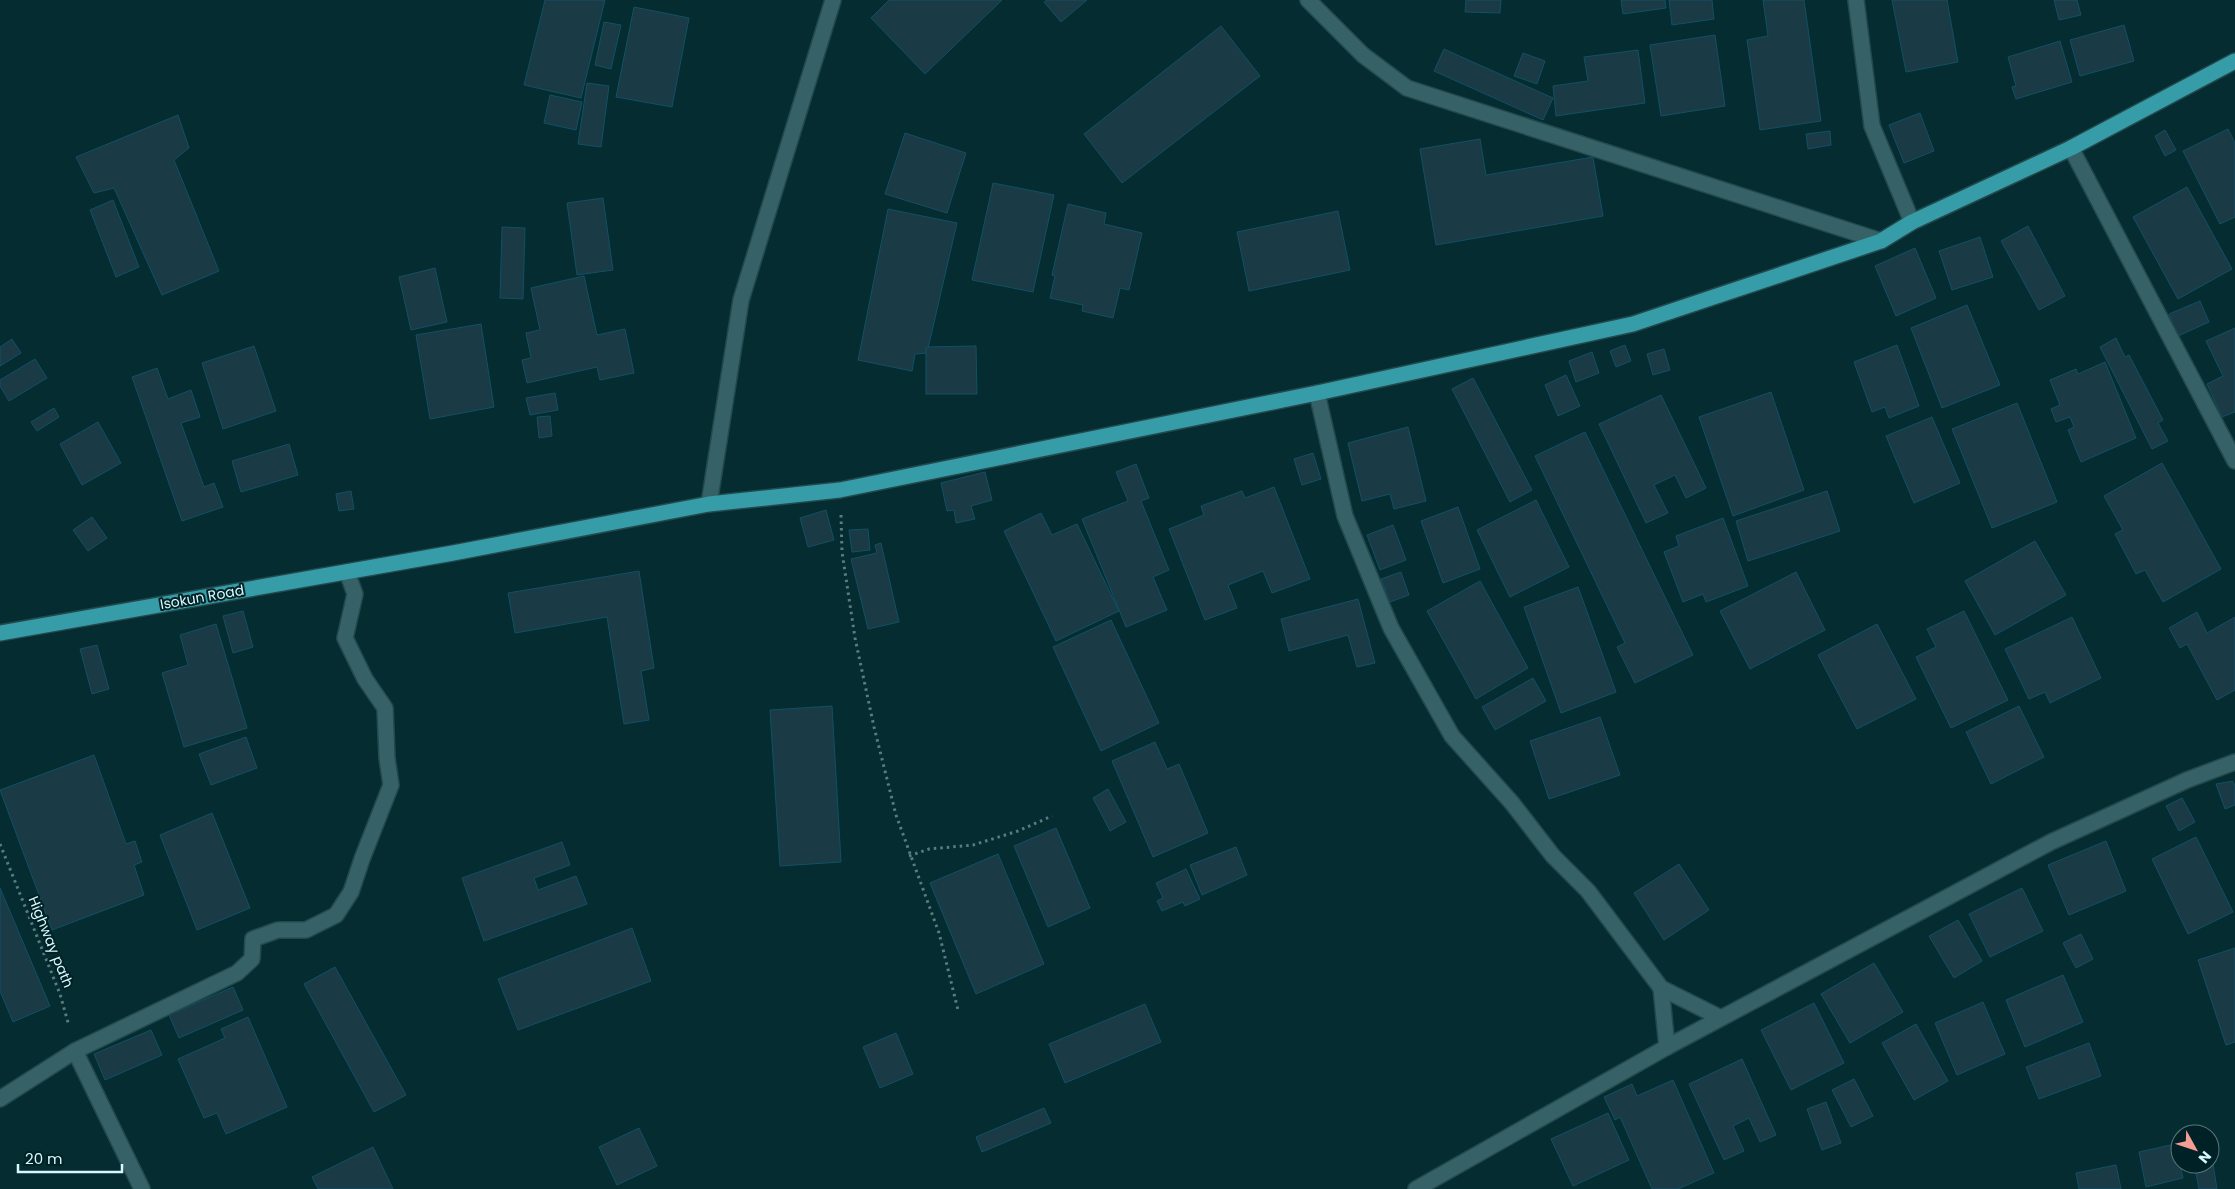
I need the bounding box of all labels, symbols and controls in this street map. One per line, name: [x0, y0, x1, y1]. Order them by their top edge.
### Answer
street label: Isokun Road: [158, 580, 246, 614]
street label: Highway path: [24, 893, 78, 991]
north arrow: [2170, 1124, 2220, 1174]
scale bar: [18, 1142, 121, 1174]
text: N: [2194, 1147, 2216, 1168]
text: 20 m: [25, 1148, 63, 1169]

